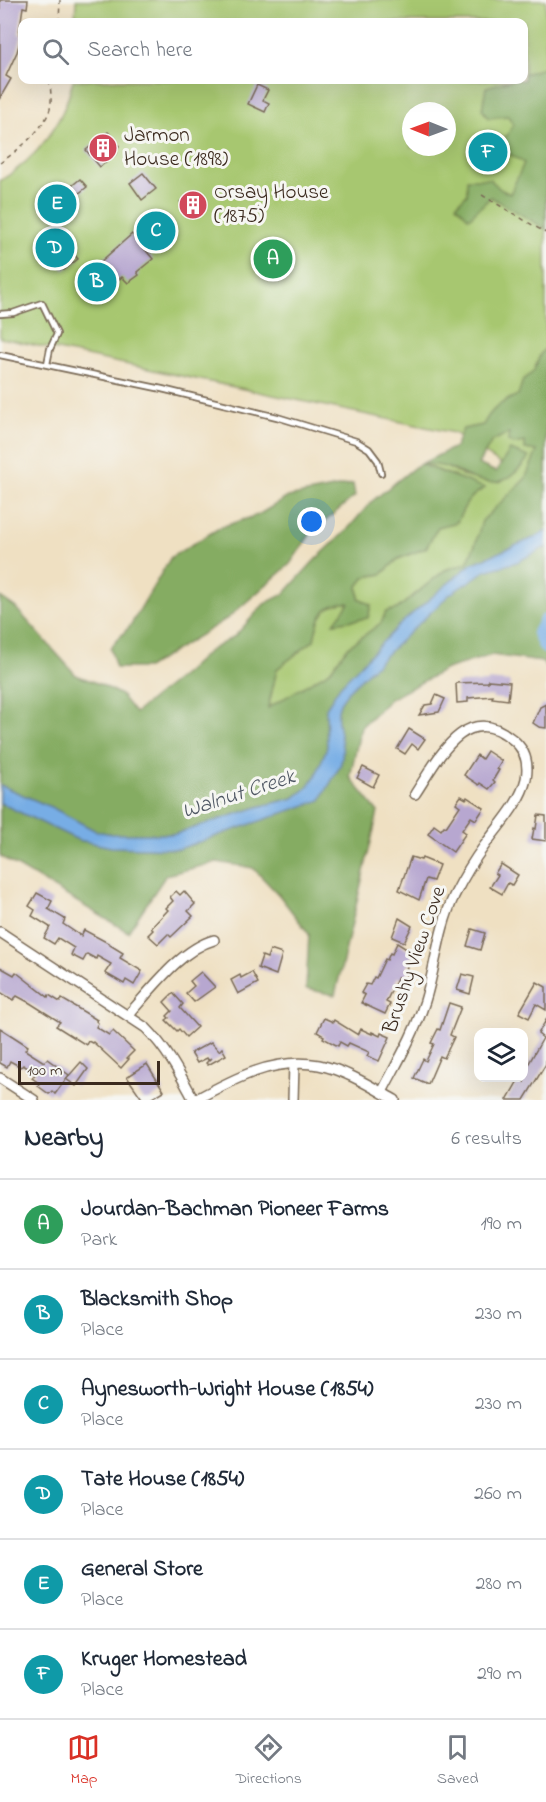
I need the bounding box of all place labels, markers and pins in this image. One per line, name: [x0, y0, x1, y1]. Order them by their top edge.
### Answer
place label: Jarmon House (1898): [124, 121, 228, 175]
pin: F: [468, 130, 508, 174]
building icon: Jarmon House (1898): [87, 132, 119, 164]
place label: Orsay House (1875): [214, 178, 329, 232]
pin: E: [38, 182, 76, 226]
building icon: Orsay House (1875): [177, 189, 209, 221]
pin: C: [136, 208, 176, 254]
pin: D: [36, 226, 74, 270]
pin: A: [254, 236, 292, 282]
pin: B: [78, 260, 116, 304]

